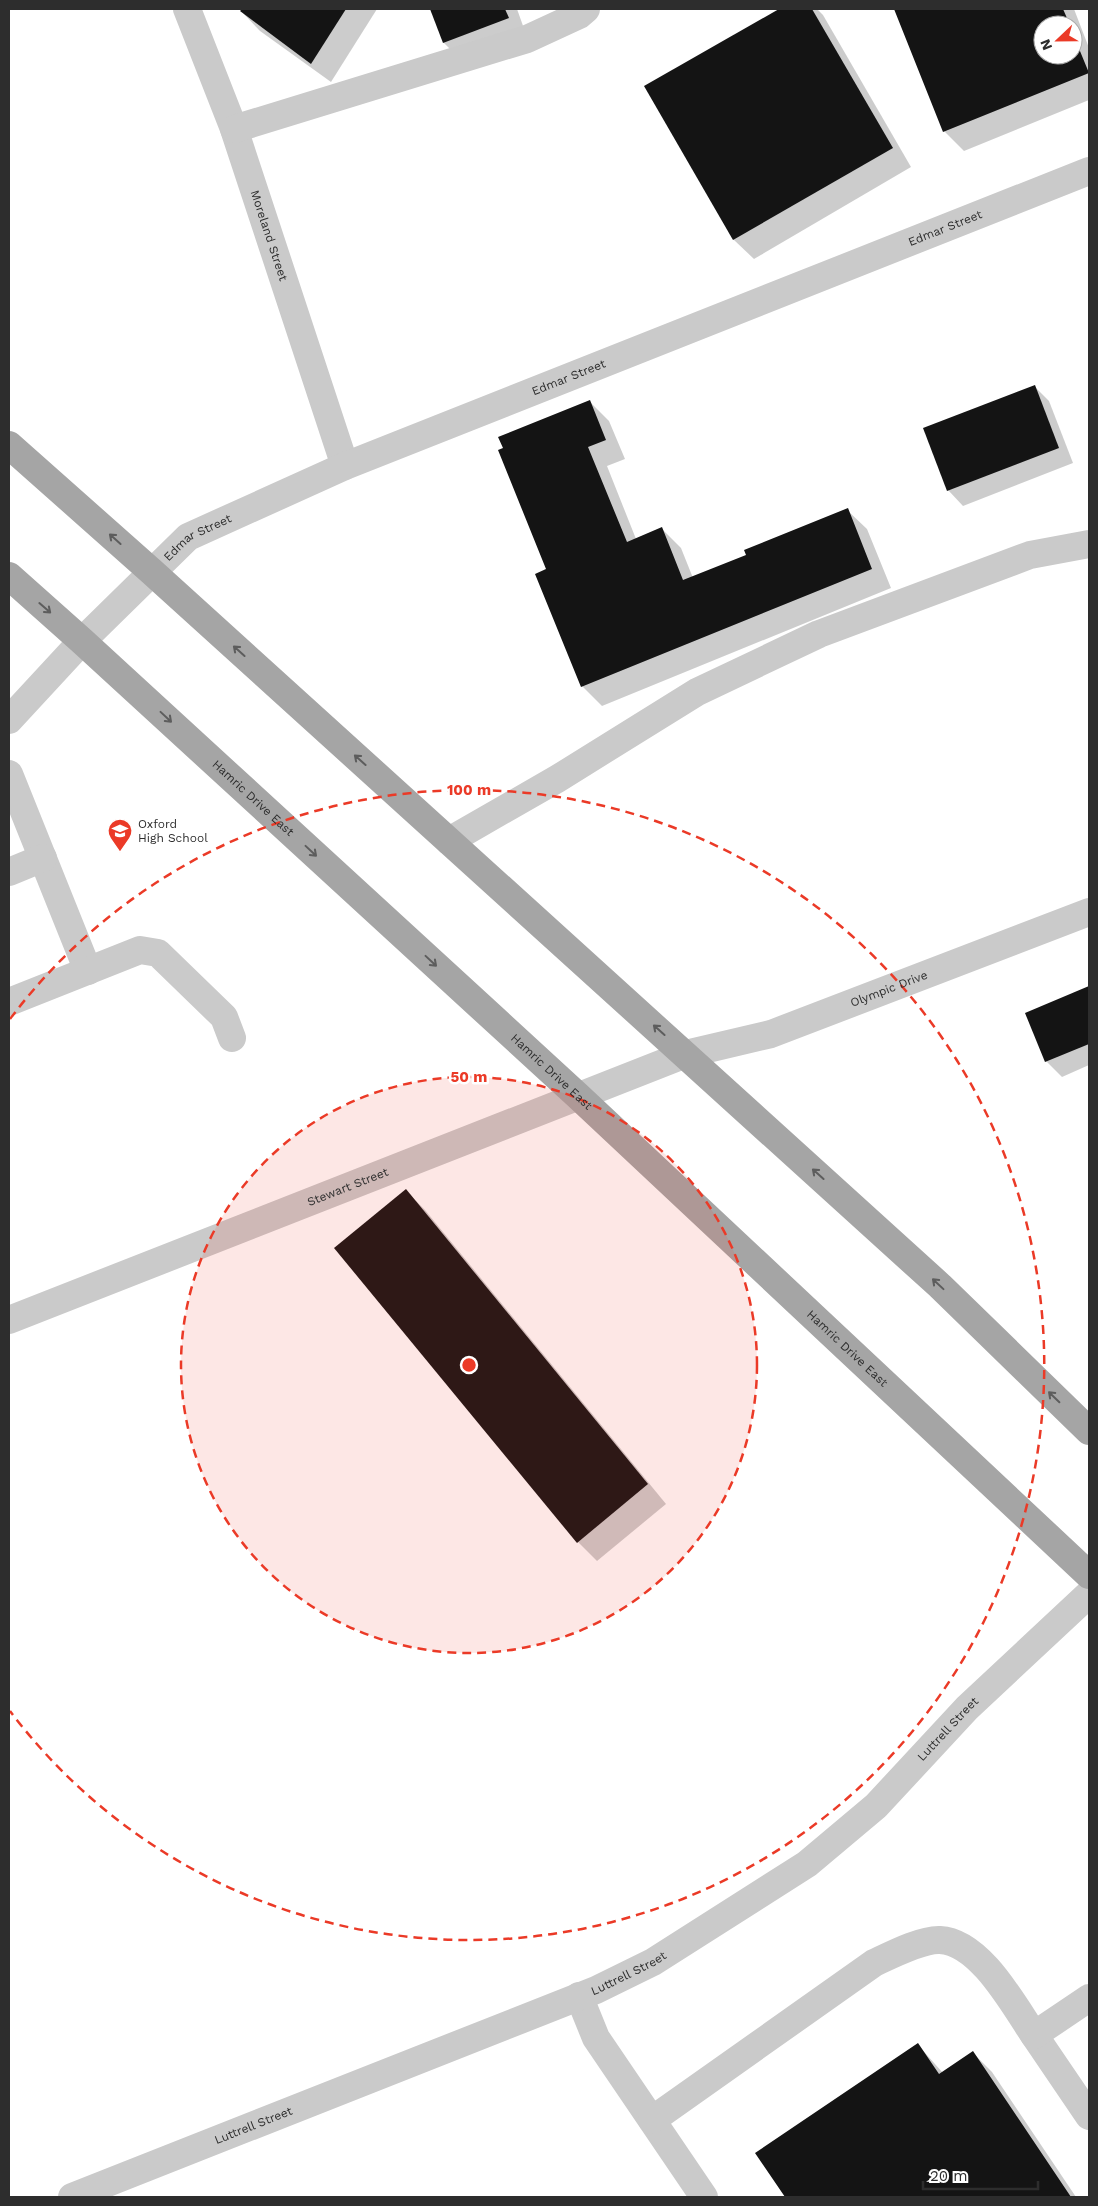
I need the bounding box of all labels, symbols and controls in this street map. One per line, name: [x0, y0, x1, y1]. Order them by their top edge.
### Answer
north arrow: [1033, 15, 1083, 65]
text: N: [1037, 37, 1055, 53]
street label: Moreland Street: [248, 188, 291, 283]
street label: Edmar Street: [906, 207, 984, 249]
street label: Edmar Street: [530, 356, 608, 398]
street label: Edmar Street: [161, 511, 234, 564]
one-way arrow: [108, 533, 121, 545]
one-way arrow: [39, 602, 52, 614]
one-way arrow: [233, 645, 246, 657]
one-way arrow: [159, 711, 172, 723]
one-way arrow: [353, 754, 366, 766]
street label: Hamric Drive East: [209, 757, 297, 839]
text: 100 m: [447, 781, 491, 799]
place label: Oxford High School: [138, 817, 208, 845]
school or university icon: Oxford High School: [107, 818, 133, 852]
one-way arrow: [305, 845, 318, 857]
one-way arrow: [424, 955, 437, 967]
street label: Olympic Drive: [848, 968, 930, 1010]
one-way arrow: [652, 1024, 665, 1036]
street label: Hamric Drive East: [508, 1031, 595, 1113]
text: 50 m: [451, 1068, 487, 1086]
street label: Stewart Street: [305, 1165, 390, 1209]
one-way arrow: [812, 1168, 824, 1180]
one-way arrow: [932, 1278, 945, 1290]
street label: Hamric Drive East: [804, 1307, 891, 1390]
centre of rings: [460, 1356, 478, 1374]
one-way arrow: [1048, 1391, 1061, 1403]
street label: Luttrell Street: [914, 1694, 981, 1764]
street label: Luttrell Street: [589, 1948, 669, 1998]
street label: Luttrell Street: [212, 2104, 294, 2147]
scale bar: [923, 2158, 1038, 2190]
text: 20 m: [930, 2167, 968, 2185]

